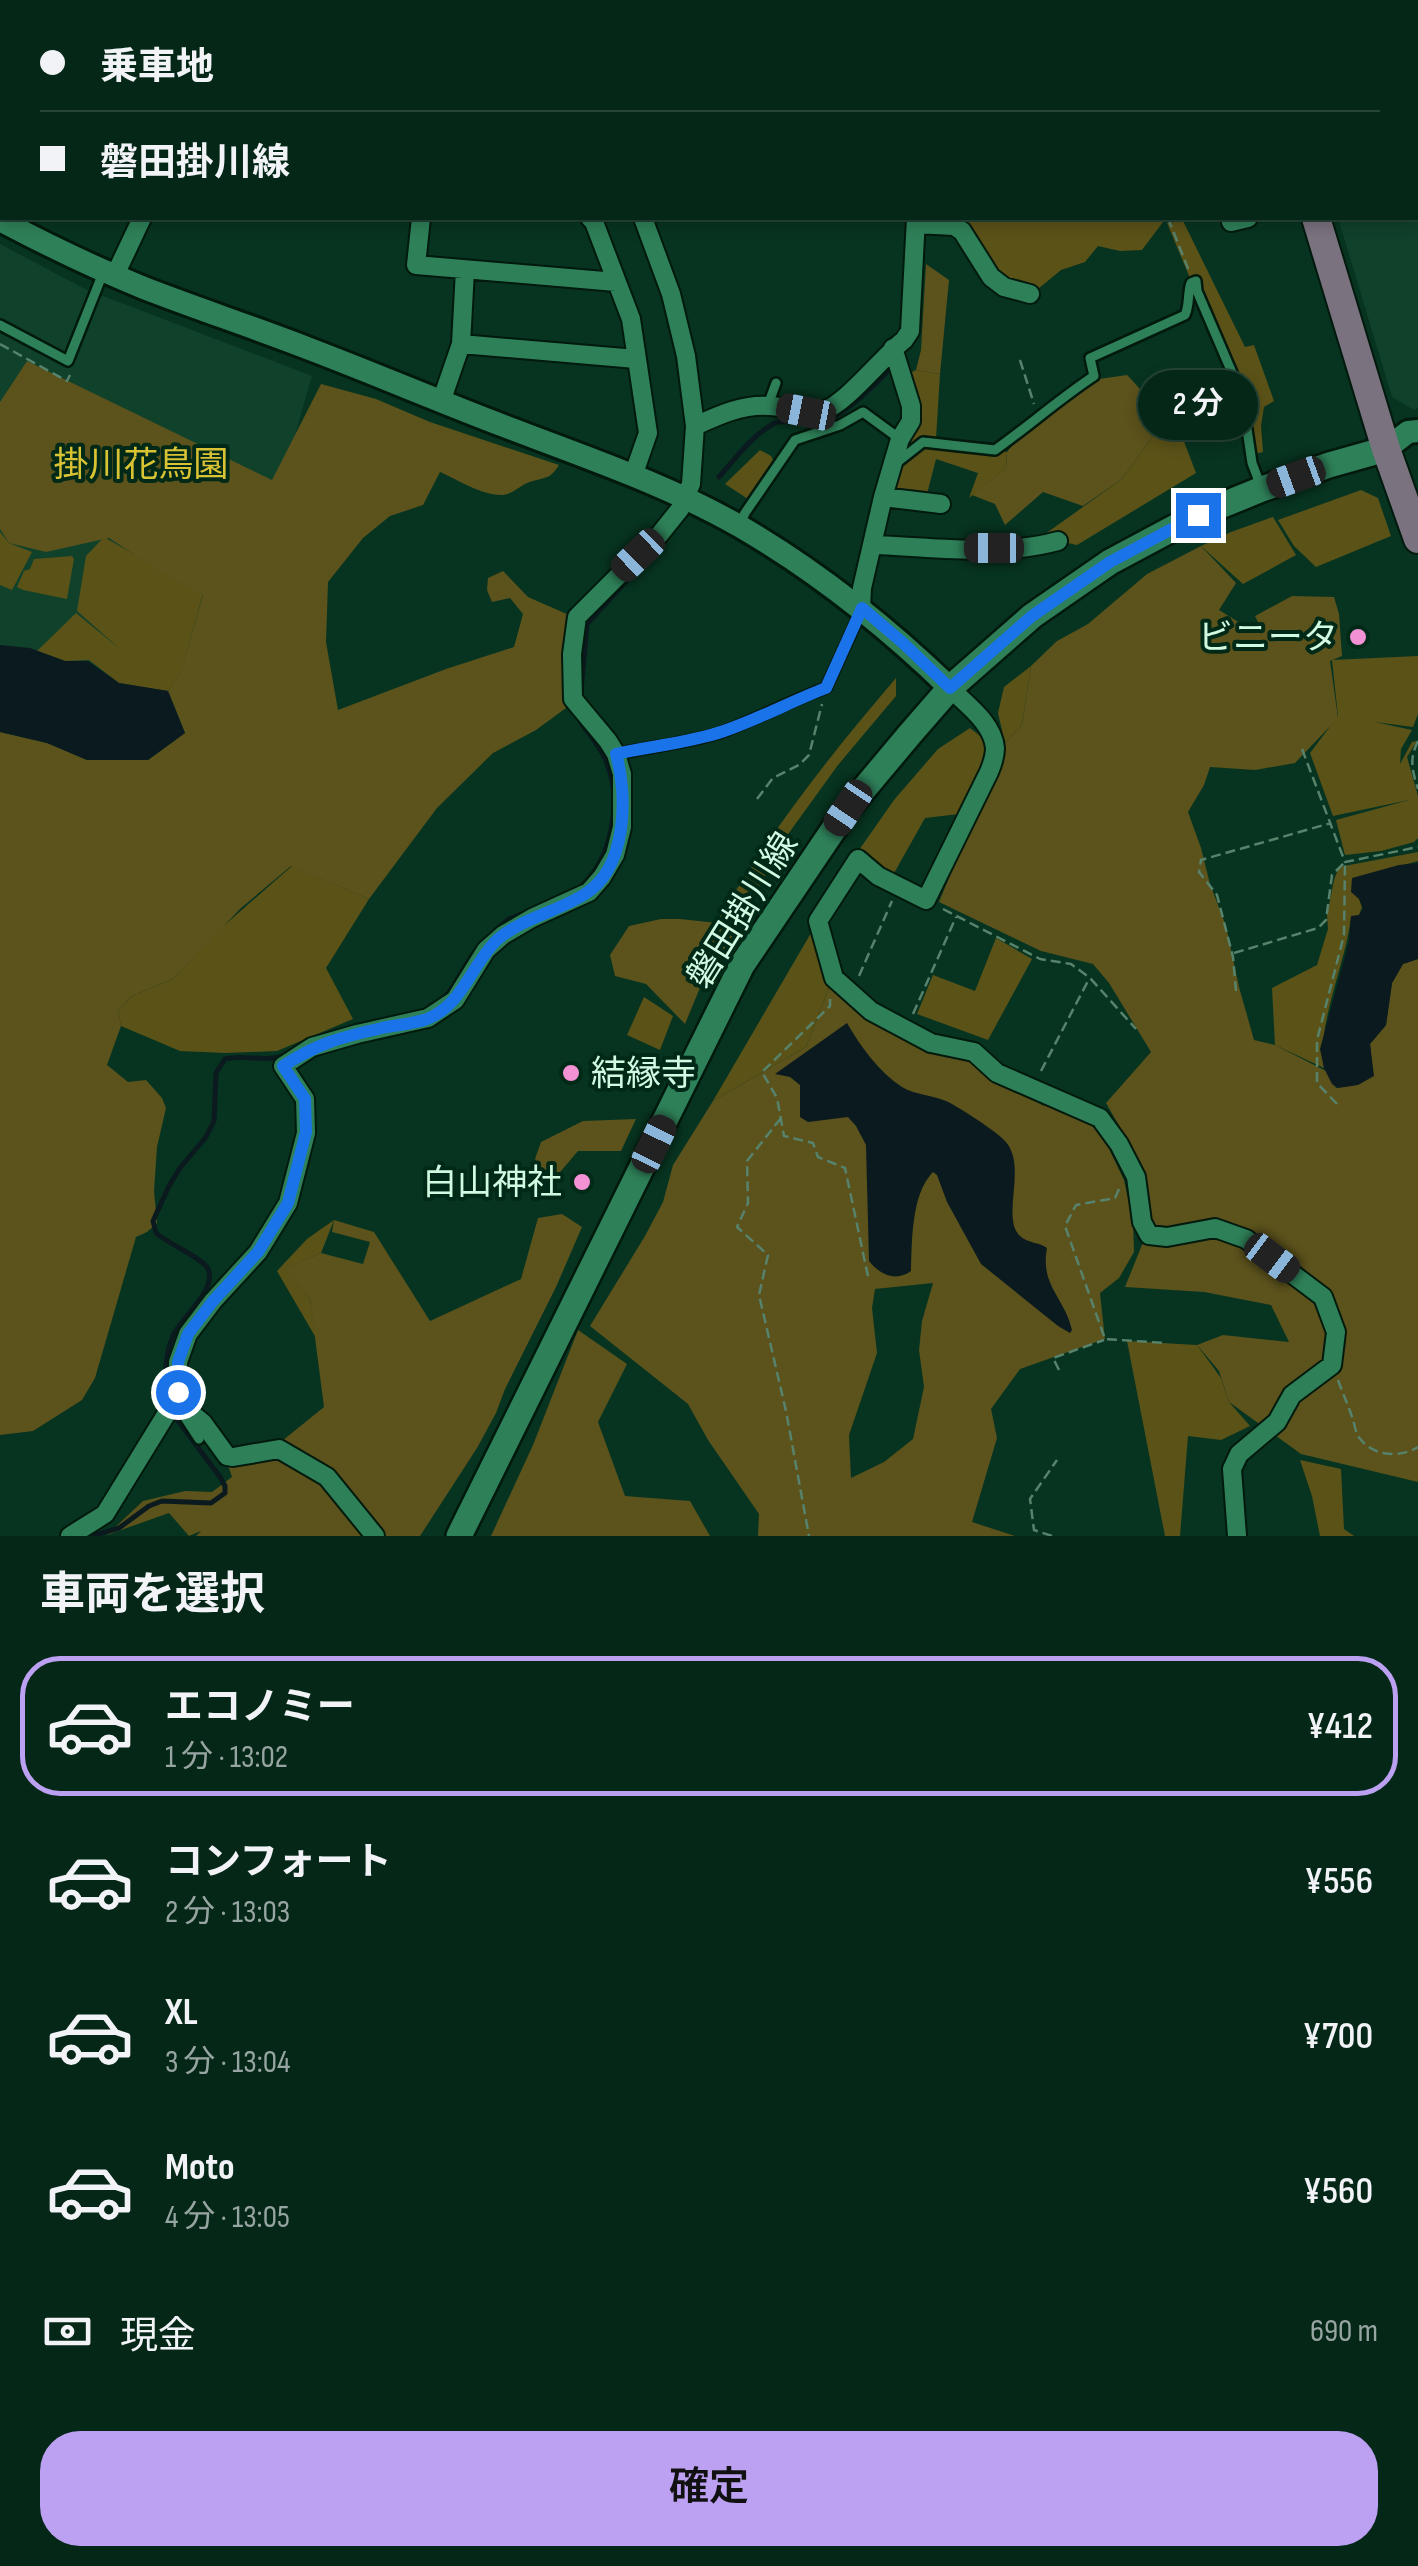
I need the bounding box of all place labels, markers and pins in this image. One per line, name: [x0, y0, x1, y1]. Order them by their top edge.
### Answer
place label: ビニータ: [1198, 617, 1338, 660]
marker: ビニータ: [1347, 626, 1369, 648]
place label: 結縁寺: [591, 1053, 696, 1096]
marker: 結縁寺: [560, 1062, 582, 1084]
place label: 白山神社: [422, 1162, 562, 1205]
marker: 白山神社: [571, 1171, 593, 1193]

